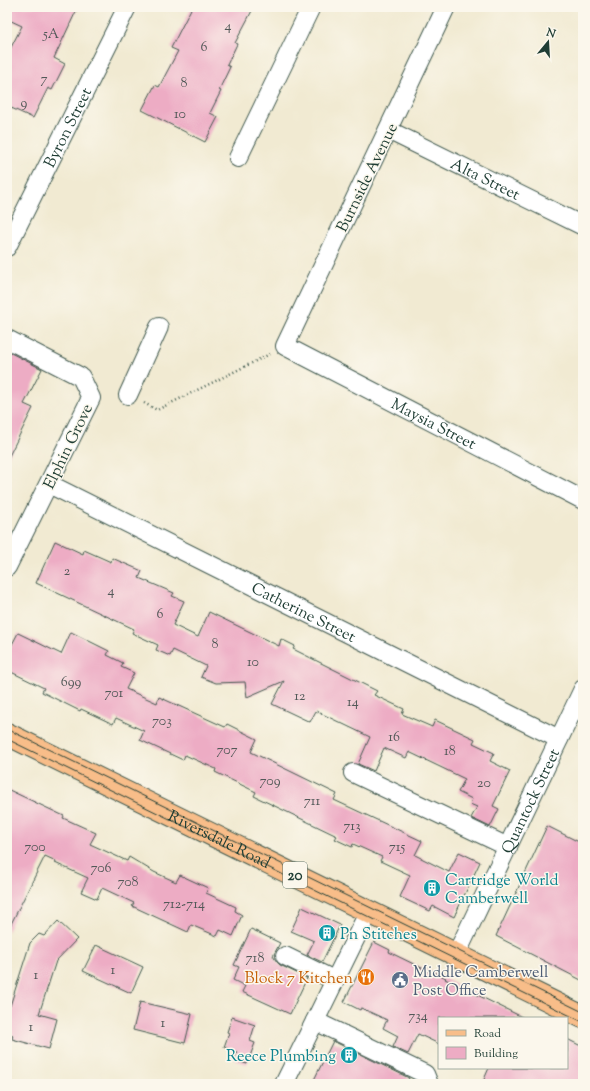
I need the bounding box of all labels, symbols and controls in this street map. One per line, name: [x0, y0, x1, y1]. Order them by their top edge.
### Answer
house number: 4: [224, 17, 232, 37]
north arrow: [528, 22, 568, 62]
text: N: [543, 24, 558, 42]
house number: 5A: [42, 25, 60, 45]
house number: 6: [201, 38, 208, 58]
house number: 7: [40, 70, 48, 90]
house number: 8: [181, 74, 188, 94]
street label: Byron Street: [39, 84, 99, 172]
house number: 9: [21, 94, 28, 114]
house number: 10: [174, 105, 186, 125]
street label: Burnside Avenue: [332, 120, 405, 236]
street label: Alta Street: [446, 154, 524, 207]
street label: Maysia Street: [386, 394, 480, 457]
street label: Elphin Grove: [39, 401, 100, 494]
house number: 2: [64, 562, 71, 582]
street label: Catherine Street: [247, 578, 359, 650]
house number: 4: [107, 582, 115, 602]
house number: 6: [157, 605, 164, 625]
house number: 8: [212, 635, 219, 655]
house number: 10: [247, 653, 259, 673]
house number: 699: [61, 673, 81, 693]
house number: 701: [105, 684, 124, 704]
house number: 12: [294, 687, 306, 707]
house number: 14: [347, 693, 359, 713]
house number: 703: [152, 712, 172, 732]
house number: 16: [388, 728, 400, 748]
house number: 707: [216, 741, 238, 761]
house number: 18: [444, 742, 456, 762]
street label: Quantock Street: [497, 745, 567, 858]
house number: 709: [260, 772, 281, 792]
house number: 20: [477, 774, 491, 794]
house number: 711: [304, 792, 321, 812]
street label: Riversdale Road: [164, 806, 274, 876]
house number: 713: [343, 817, 361, 837]
house number: 700: [24, 838, 46, 858]
house number: 715: [389, 838, 405, 858]
house number: 706: [90, 859, 112, 879]
road number: 20: [283, 862, 307, 888]
place label: Cartridge World Camberwell: [445, 870, 558, 911]
house number: 708: [117, 873, 139, 893]
building icon: Cartridge World Camberwell: [422, 878, 442, 898]
house number: 712-714: [163, 895, 205, 915]
building icon: Pn Stitches: [317, 923, 337, 943]
place label: Pn Stitches: [340, 924, 417, 947]
house number: 718: [246, 949, 264, 969]
house number: 1: [111, 961, 116, 981]
place label: Middle Camberwell Post Office: [413, 962, 549, 1003]
house number: 1: [34, 966, 39, 986]
restaurant icon: Block 7 Kitchen: [356, 967, 376, 987]
place label: Block 7 Kitchen: [244, 968, 354, 991]
public building icon: Middle Camberwell Post Office: [390, 970, 410, 990]
house number: 734: [408, 1007, 428, 1027]
house number: 1: [161, 1014, 166, 1034]
legend: [438, 1017, 568, 1069]
house number: 1: [29, 1018, 34, 1038]
text: Road: [474, 1025, 501, 1043]
building icon: Reece Plumbing: [339, 1045, 359, 1065]
text: Building: [474, 1045, 518, 1063]
place label: Reece Plumbing: [226, 1046, 336, 1069]

